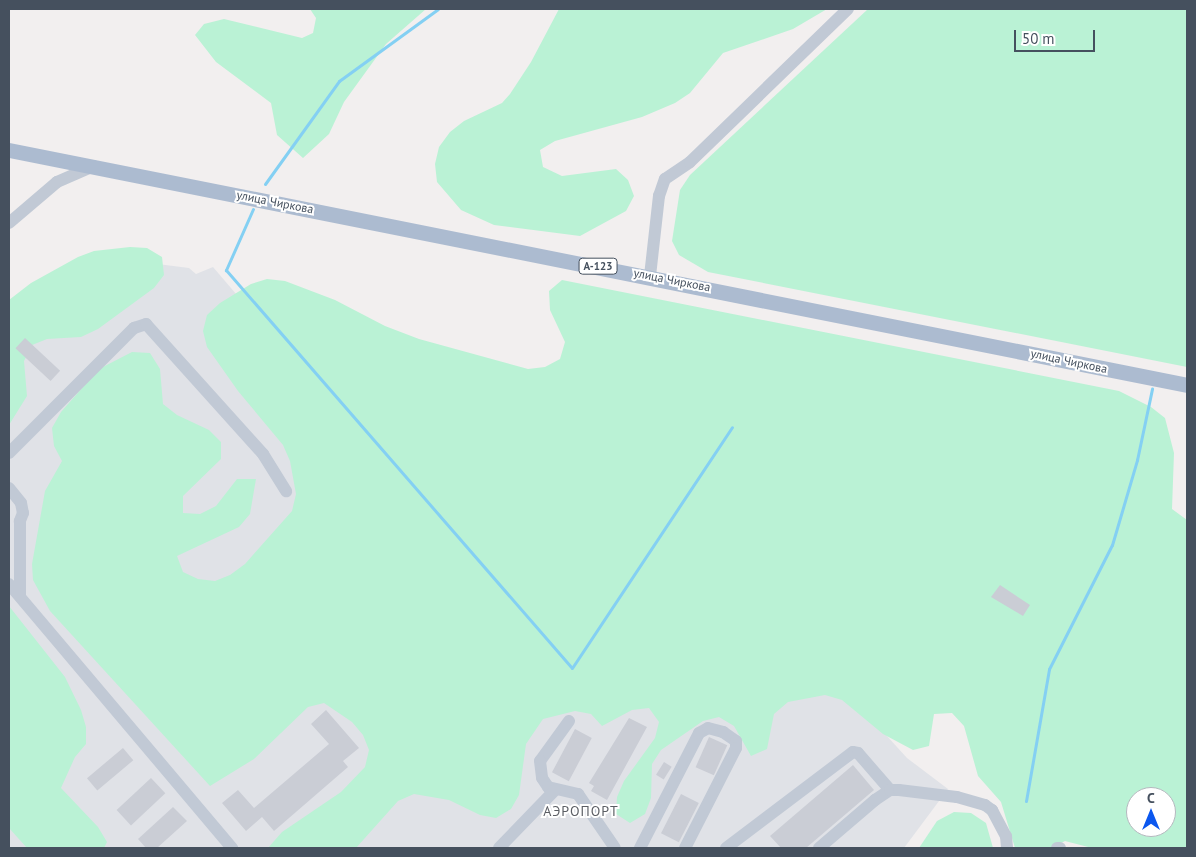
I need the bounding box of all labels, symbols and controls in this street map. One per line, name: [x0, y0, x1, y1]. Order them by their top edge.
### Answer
scale bar: [1016, 20, 1097, 52]
text: 50 m: [1022, 29, 1055, 48]
street label: улица Чиркова: [235, 187, 315, 217]
road number: А-123: [578, 258, 618, 274]
street label: улица Чиркова: [632, 265, 712, 295]
street label: улица Чиркова: [1029, 346, 1109, 376]
north arrow: [1126, 787, 1176, 837]
text: С: [1147, 789, 1155, 807]
district label: АЭРОПОРТ: [542, 803, 620, 819]

